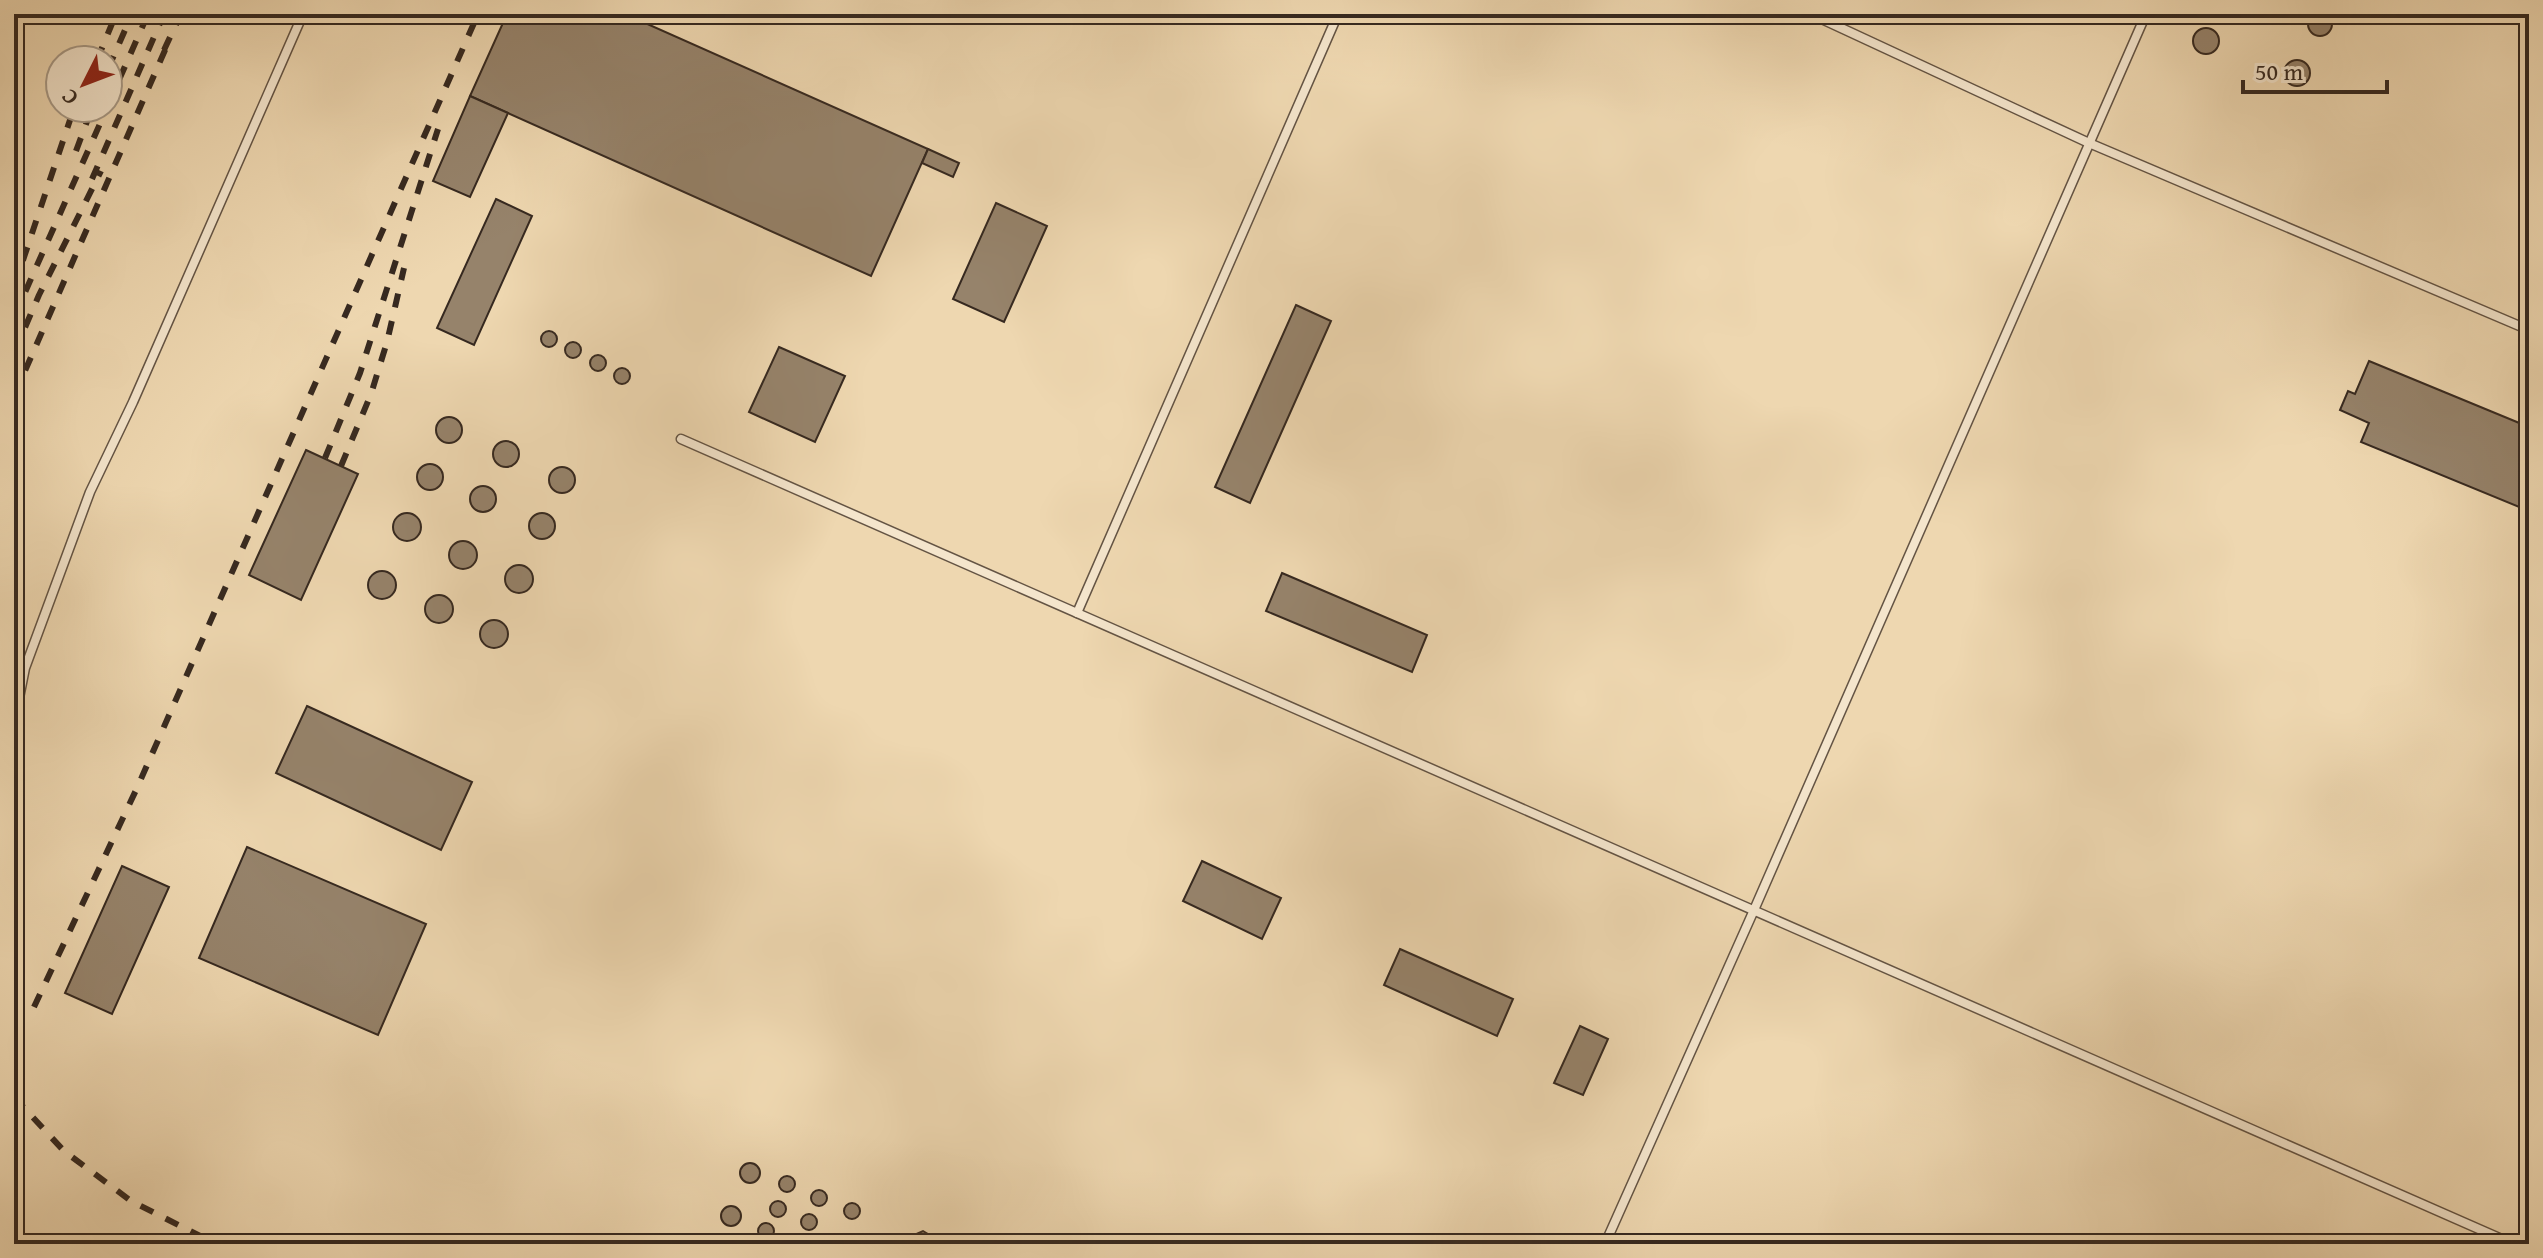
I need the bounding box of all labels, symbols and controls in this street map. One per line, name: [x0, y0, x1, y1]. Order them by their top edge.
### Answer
north arrow: [44, 44, 124, 124]
scale bar: [2243, 44, 2387, 94]
text: 50 m: [2255, 54, 2303, 89]
text: С: [53, 82, 85, 113]

